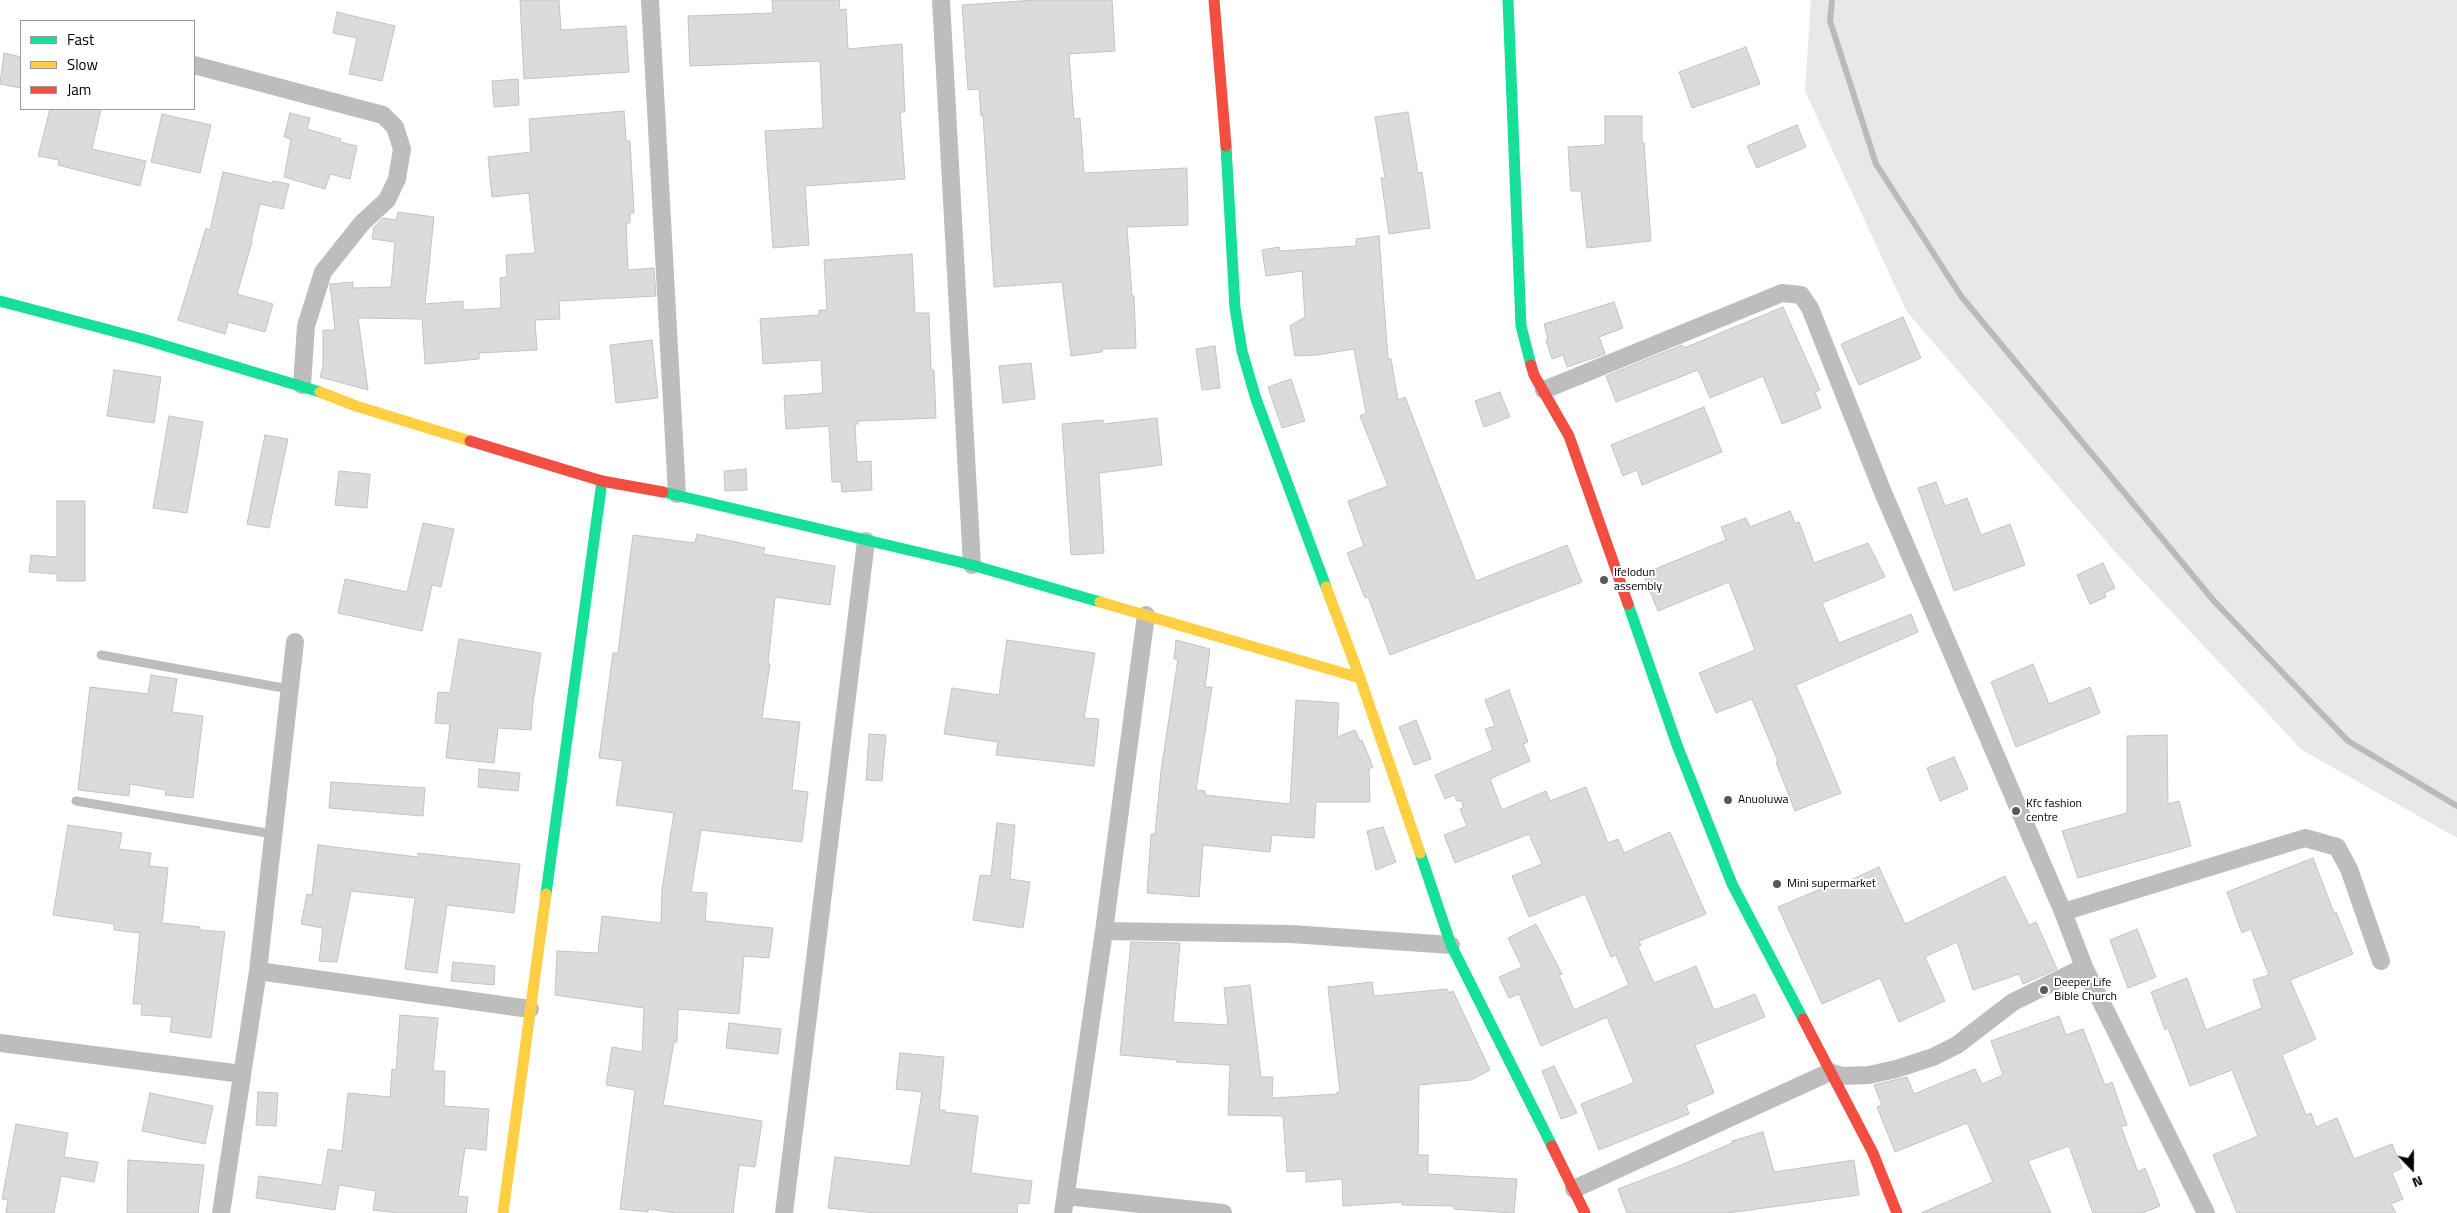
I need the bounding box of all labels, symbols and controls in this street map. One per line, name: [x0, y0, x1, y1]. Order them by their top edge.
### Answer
legend: [20, 20, 195, 110]
text: Fast: [67, 28, 94, 51]
text: Slow: [67, 53, 98, 76]
text: Jam: [67, 78, 91, 101]
place label: Ifelodun assembly: [1614, 566, 1662, 594]
marker: Ifelodun assembly: [1598, 574, 1610, 586]
place label: Anuoluwa: [1738, 793, 1789, 807]
marker: Anuoluwa: [1722, 794, 1734, 806]
place label: Kfc fashion centre: [2026, 797, 2082, 825]
marker: Kfc fashion centre: [2010, 805, 2022, 817]
place label: Mini supermarket: [1787, 877, 1876, 891]
marker: Mini supermarket: [1771, 878, 1783, 890]
place label: Deeper Life Bible Church: [2054, 976, 2117, 1004]
marker: Deeper Life Bible Church: [2038, 984, 2050, 996]
north arrow: [2387, 1143, 2437, 1193]
text: N: [2409, 1171, 2426, 1194]

